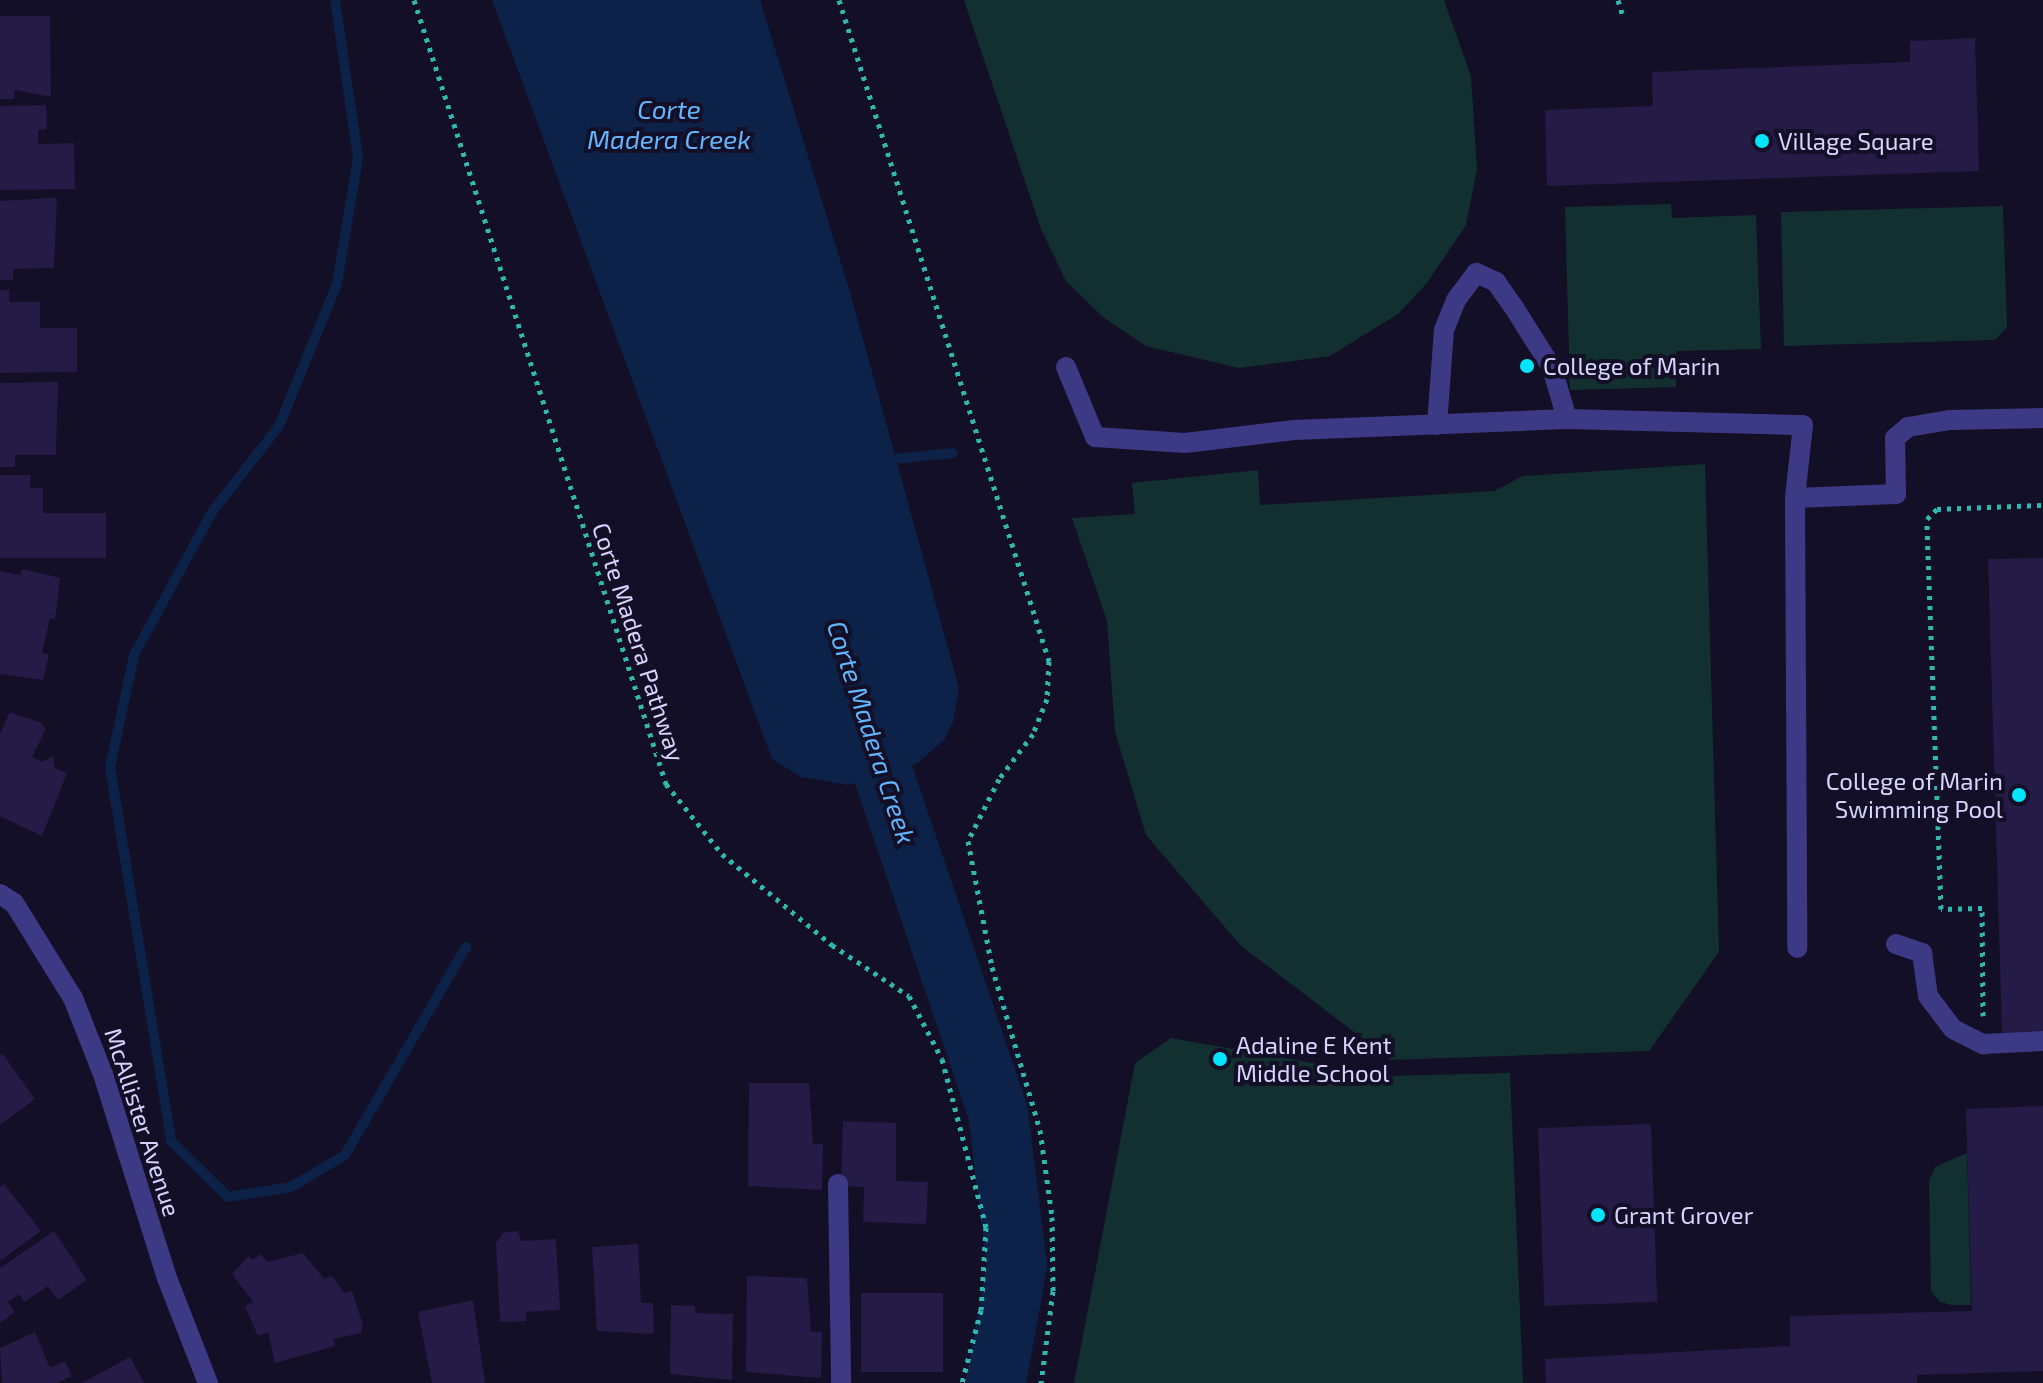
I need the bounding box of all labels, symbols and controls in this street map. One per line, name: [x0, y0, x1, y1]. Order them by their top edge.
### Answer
water label: Corte Madera Creek: [587, 93, 751, 154]
place label: Village Square: [1778, 127, 1934, 155]
marker: Village Square: [1753, 132, 1771, 150]
place label: College of Marin: [1543, 352, 1721, 380]
marker: College of Marin: [1518, 357, 1536, 375]
street label: Corte Madera Pathway: [587, 519, 691, 765]
water label: Corte Madera Creek: [821, 616, 923, 848]
place label: College of Marin Swimming Pool: [1825, 767, 2003, 823]
marker: College of Marin Swimming Pool: [2010, 786, 2028, 804]
street label: McAllister Avenue: [99, 1024, 187, 1220]
place label: Adaline E Kent Middle School: [1236, 1031, 1392, 1087]
marker: Adaline E Kent Middle School: [1211, 1050, 1229, 1068]
place label: Grant Grover: [1614, 1201, 1753, 1229]
marker: Grant Grover: [1589, 1206, 1607, 1224]

